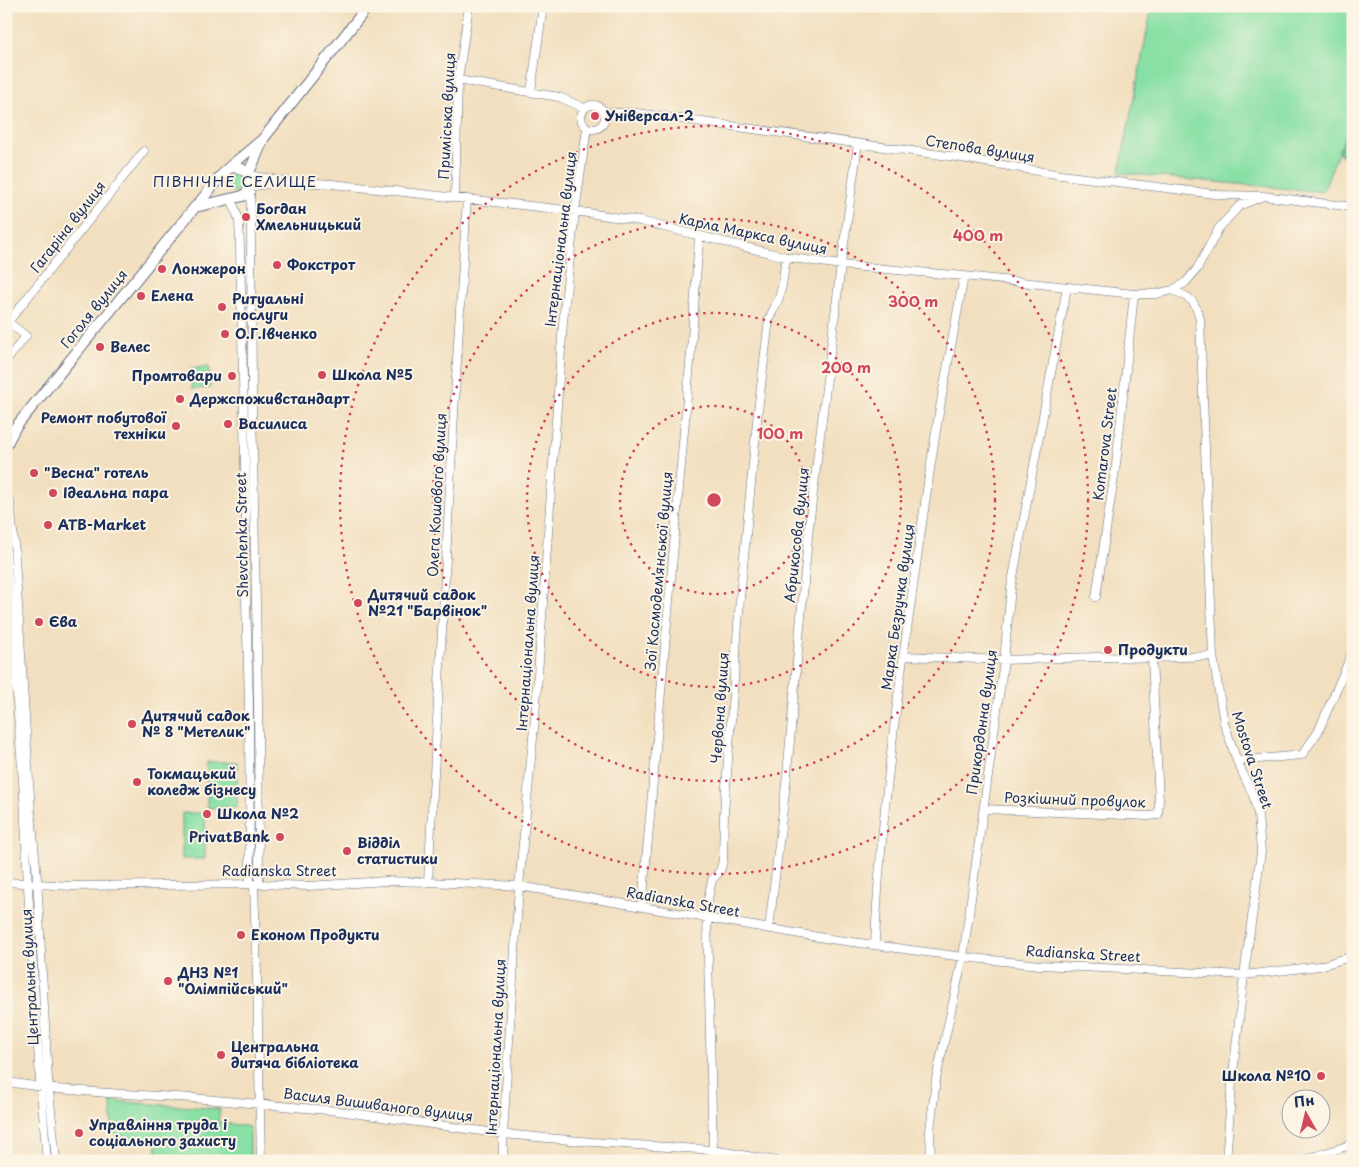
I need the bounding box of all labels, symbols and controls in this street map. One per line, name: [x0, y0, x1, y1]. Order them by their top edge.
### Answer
street label: Приміська вулиця: [433, 52, 460, 180]
place label: Універсал-2: [604, 105, 694, 126]
marker: Універсал-2: [589, 110, 601, 122]
street label: Степова вулиця: [924, 129, 1036, 168]
street label: Інтернаціональна вулиця: [539, 150, 582, 328]
district label: ПІВНІЧНЕ СЕЛИЩЕ: [153, 169, 317, 192]
street label: Гагаріна вулиця: [25, 176, 110, 277]
place label: Богдан Хмельницький: [256, 198, 361, 235]
street label: Карла Маркса вулиця: [677, 208, 829, 260]
marker: Богдан Хмельницький: [240, 211, 252, 223]
text: 400 m: [953, 223, 1003, 246]
place label: Фокстрот: [287, 254, 356, 275]
place label: Лонжерон: [172, 258, 246, 279]
marker: Фокстрот: [271, 259, 283, 271]
marker: Лонжерон: [156, 263, 168, 275]
street label: Гоголя вулиця: [55, 265, 132, 353]
place label: Елена: [151, 285, 195, 306]
place label: Ритуальні послуги: [232, 288, 304, 325]
text: 300 m: [888, 289, 938, 312]
marker: Елена: [135, 290, 147, 302]
marker: Ритуальні послуги: [216, 301, 228, 313]
place label: О.Г.Івченко: [235, 323, 317, 344]
marker: О.Г.Івченко: [219, 328, 231, 340]
place label: Велес: [110, 336, 151, 357]
marker: Велес: [94, 341, 106, 353]
text: 200 m: [821, 355, 871, 378]
place label: Школа №5: [332, 364, 413, 385]
place label: Промтовари: [132, 365, 222, 386]
marker: Школа №5: [316, 369, 328, 381]
marker: Промтовари: [226, 370, 238, 382]
street label: Komarova Street: [1087, 386, 1122, 502]
place label: Держспоживстандарт: [189, 388, 350, 409]
marker: Держспоживстандарт: [174, 393, 186, 405]
place label: Ремонт побутової техніки: [41, 407, 168, 444]
street label: Олега Кошового вулиця: [422, 412, 451, 578]
place label: Василиса: [238, 413, 308, 434]
marker: Василиса: [222, 418, 234, 430]
marker: Ремонт побутової техніки: [170, 420, 182, 432]
text: 100 m: [757, 421, 803, 444]
place label: "Весна" готель: [44, 462, 149, 483]
street label: Абрикосова вулиця: [779, 466, 814, 604]
marker: "Весна" готель: [28, 467, 40, 479]
street label: Зої Космодем’янської вулиця: [639, 471, 678, 671]
street label: Shevchenka Street: [230, 472, 253, 598]
place label: Ідеальна пара: [63, 482, 169, 503]
marker: Ідеальна пара: [47, 487, 59, 499]
centre of rings: [705, 491, 723, 509]
place label: ATB-Market: [58, 514, 147, 535]
marker: ATB-Market: [42, 519, 54, 531]
street label: Марка Безручка вулиця: [875, 522, 920, 691]
street label: Інтернаціональна вулиця: [511, 554, 544, 732]
place label: Дитячий садок №21 "Барвінок": [367, 584, 487, 621]
marker: Дитячий садок №21 "Барвінок": [352, 597, 364, 609]
place label: Єва: [49, 611, 78, 632]
marker: Єва: [33, 616, 45, 628]
place label: Продукти: [1118, 639, 1188, 660]
marker: Продукти: [1102, 644, 1114, 656]
street label: Прикордонна вулиця: [961, 648, 1002, 796]
street label: Червона вулиця: [705, 652, 734, 764]
place label: Дитячий садок № 8 "Метелик": [141, 705, 250, 742]
street label: Mostova Street: [1227, 708, 1278, 812]
marker: Дитячий садок № 8 "Метелик": [126, 718, 138, 730]
place label: Токмацький коледж бізнесу: [147, 763, 256, 800]
marker: Токмацький коледж бізнесу: [131, 776, 143, 788]
street label: Розкішний провулок: [1004, 787, 1147, 812]
place label: Школа №2: [217, 803, 299, 824]
marker: Школа №2: [201, 808, 213, 820]
place label: PrivatBank: [189, 826, 271, 847]
marker: PrivatBank: [274, 831, 286, 843]
place label: Відділ статистики: [357, 832, 438, 869]
marker: Відділ статистики: [341, 845, 353, 857]
street label: Radianska Street: [222, 860, 336, 881]
street label: Radianska Street: [625, 881, 742, 922]
street label: Центральна вулиця: [15, 908, 44, 1046]
place label: Економ Продукти: [251, 924, 380, 945]
marker: Економ Продукти: [235, 929, 247, 941]
street label: Radianska Street: [1025, 940, 1141, 967]
street label: Інтернаціональна вулиця: [480, 958, 511, 1136]
place label: ДНЗ №1 "Олімпійський": [177, 962, 288, 999]
marker: ДНЗ №1 "Олімпійський": [162, 975, 174, 987]
place label: Центральна дитяча бібліотека: [231, 1036, 359, 1073]
marker: Центральна дитяча бібліотека: [215, 1049, 227, 1061]
place label: Школа №10: [1222, 1065, 1311, 1086]
marker: Школа №10: [1315, 1070, 1327, 1082]
street label: Василя Вишиваного вулиця: [282, 1082, 474, 1127]
text: Пн: [1293, 1089, 1316, 1112]
north arrow: [1282, 1090, 1332, 1140]
place label: Управління труда і соціального захисту: [89, 1114, 236, 1151]
marker: Управління труда і соціального захисту: [73, 1127, 85, 1139]

